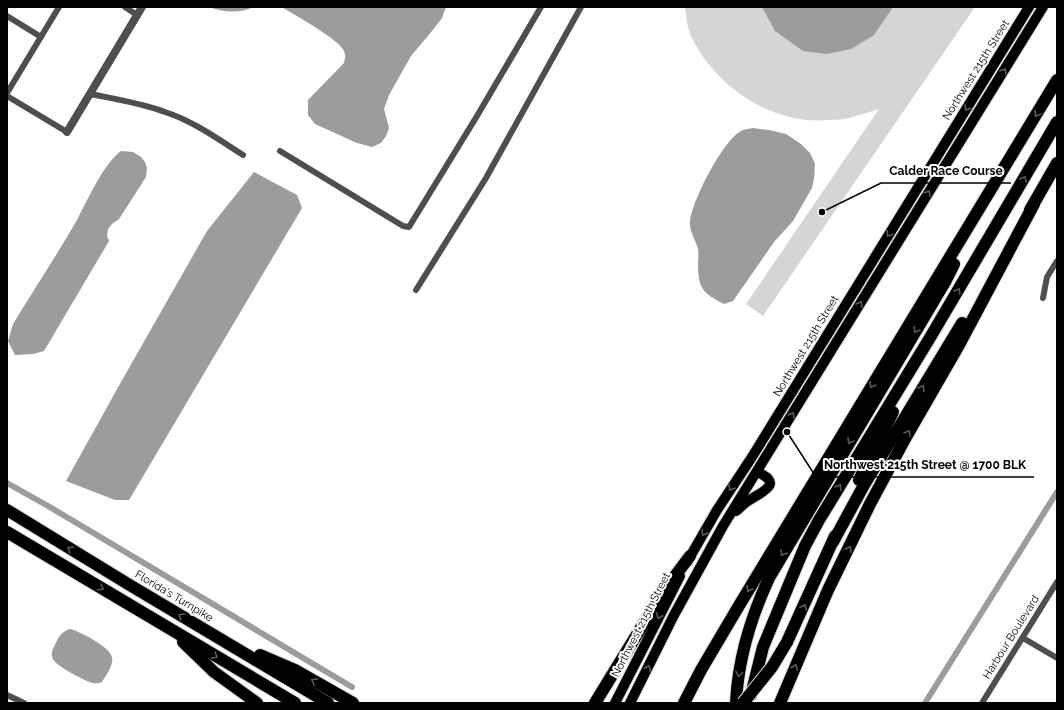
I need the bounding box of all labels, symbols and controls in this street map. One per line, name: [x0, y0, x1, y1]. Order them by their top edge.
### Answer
street label: Northwest 215th Street: [940, 17, 1012, 122]
one-way arrow: [999, 68, 1006, 75]
one-way arrow: [965, 103, 972, 110]
one-way arrow: [1034, 110, 1041, 117]
callout: Calder Race Course: [881, 159, 1011, 183]
text: Calder Race Course: [889, 164, 1003, 178]
one-way arrow: [1019, 176, 1026, 183]
one-way arrow: [923, 190, 930, 197]
one-way arrow: [886, 230, 894, 237]
one-way arrow: [953, 288, 960, 295]
street label: Northwest 215th Street: [771, 293, 842, 399]
one-way arrow: [855, 301, 862, 308]
one-way arrow: [914, 326, 921, 333]
one-way arrow: [870, 381, 877, 388]
one-way arrow: [918, 385, 925, 392]
one-way arrow: [787, 412, 794, 419]
one-way arrow: [904, 430, 911, 437]
one-way arrow: [848, 437, 855, 444]
callout: Northwest 215th Street @ 1700 BLK: [816, 453, 1034, 477]
text: Northwest 215th Street @ 1700 BLK: [824, 458, 1027, 472]
one-way arrow: [729, 484, 736, 491]
one-way arrow: [835, 484, 842, 491]
one-way arrow: [701, 529, 708, 536]
one-way arrow: [844, 545, 851, 553]
one-way arrow: [67, 546, 74, 553]
one-way arrow: [780, 549, 788, 556]
street label: Florida's Turnpike: [133, 568, 216, 625]
street label: Northwest 215th Street: [609, 570, 673, 679]
one-way arrow: [97, 583, 104, 590]
one-way arrow: [746, 585, 754, 592]
street label: Harbour Boulevard: [980, 593, 1042, 681]
one-way arrow: [799, 604, 807, 611]
one-way arrow: [656, 611, 664, 619]
one-way arrow: [178, 613, 185, 620]
one-way arrow: [211, 651, 218, 658]
one-way arrow: [790, 664, 798, 672]
one-way arrow: [643, 665, 651, 673]
one-way arrow: [735, 671, 744, 677]
one-way arrow: [311, 679, 318, 686]

